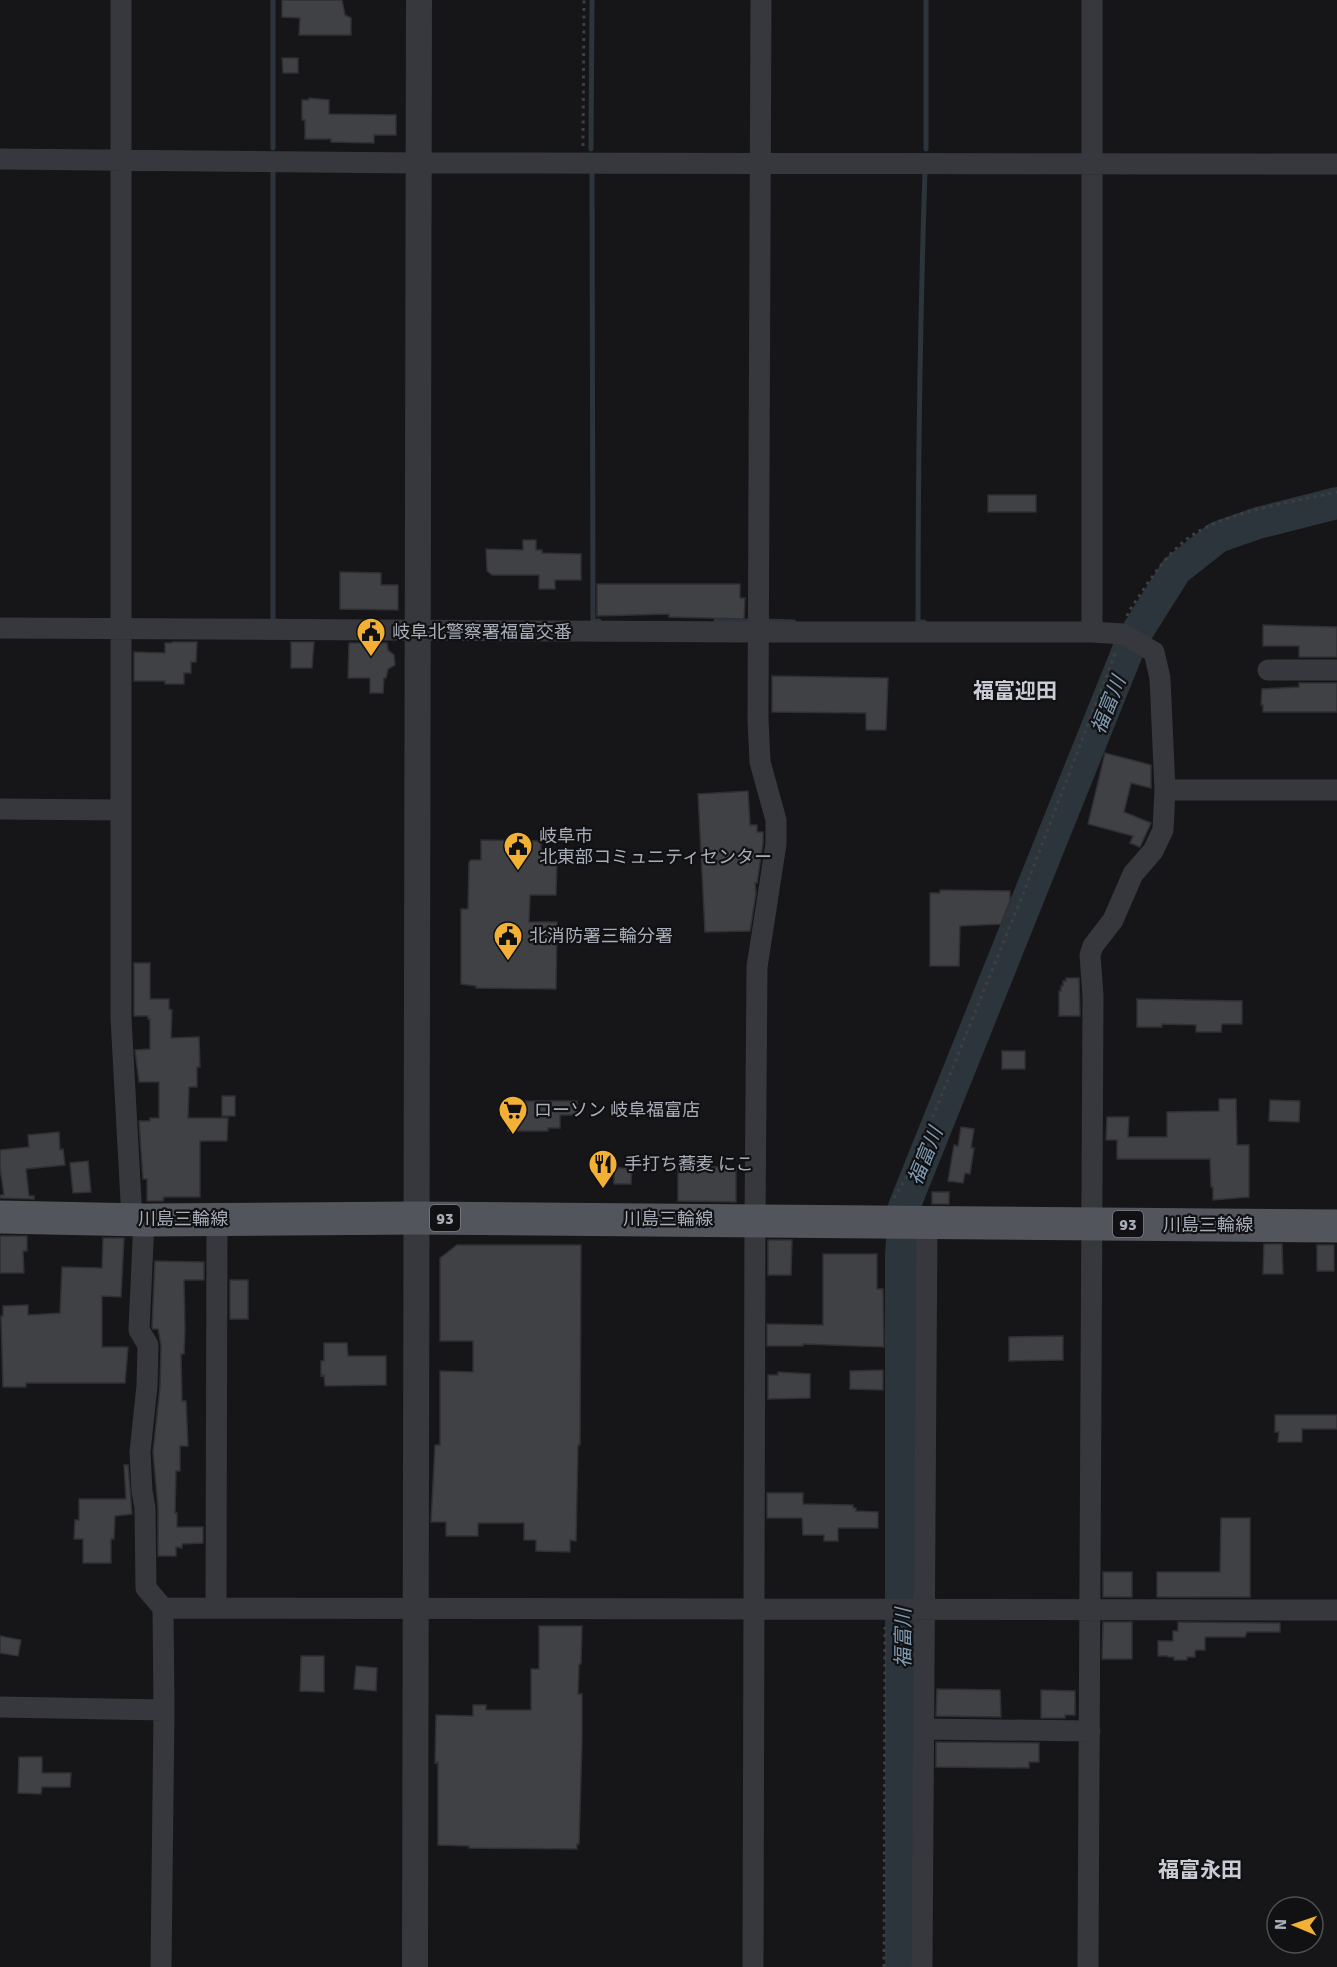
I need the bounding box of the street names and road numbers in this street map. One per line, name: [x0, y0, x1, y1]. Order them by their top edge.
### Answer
road number: 93: [430, 1205, 460, 1231]
street label: 川島三輪線: [138, 1208, 228, 1230]
street label: 川島三輪線: [623, 1208, 713, 1230]
road number: 93: [1113, 1211, 1143, 1237]
street label: 川島三輪線: [1163, 1214, 1253, 1236]

